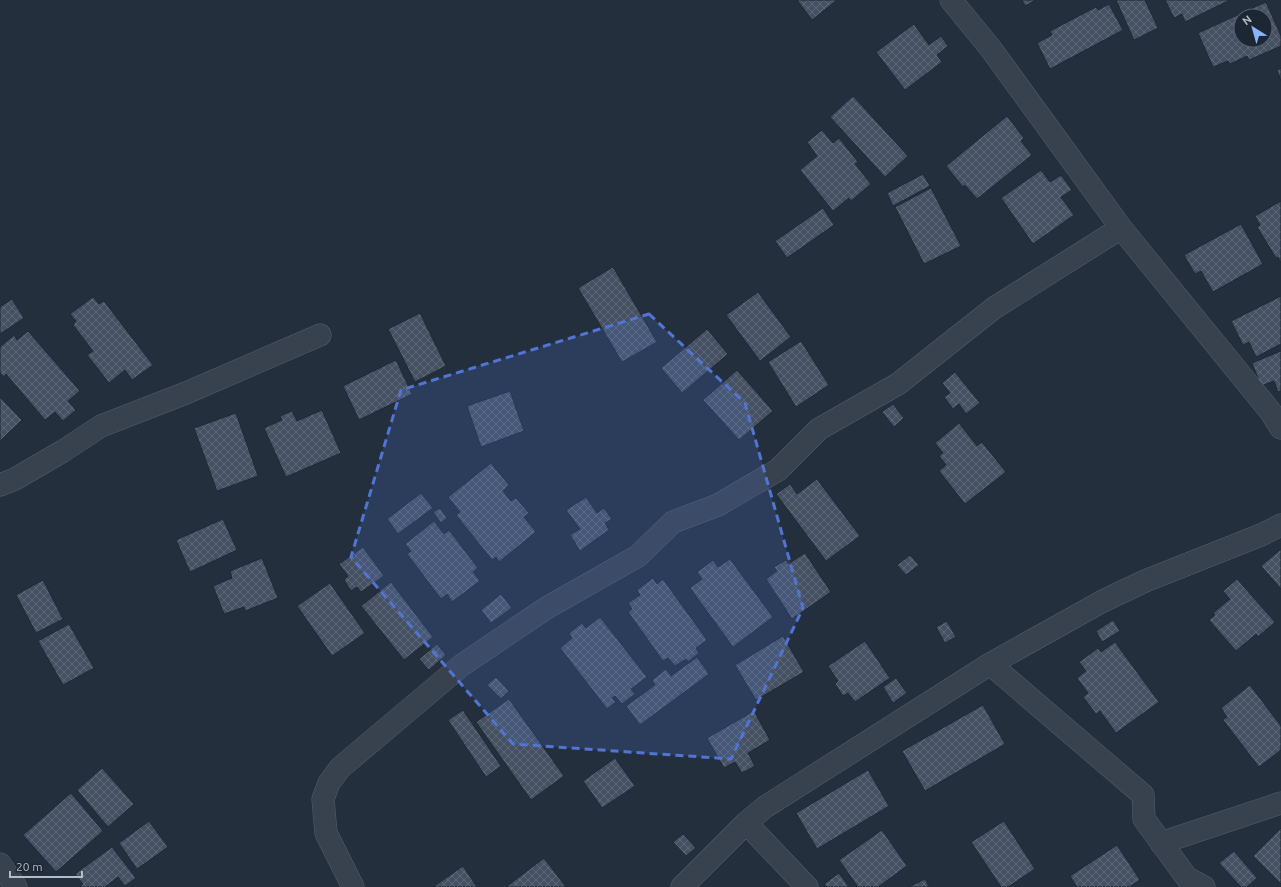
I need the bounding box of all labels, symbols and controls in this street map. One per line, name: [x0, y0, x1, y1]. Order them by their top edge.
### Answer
north arrow: [1233, 8, 1273, 48]
text: N: [1240, 13, 1254, 27]
scale bar: [10, 853, 82, 879]
text: 20 m: [16, 860, 43, 873]

